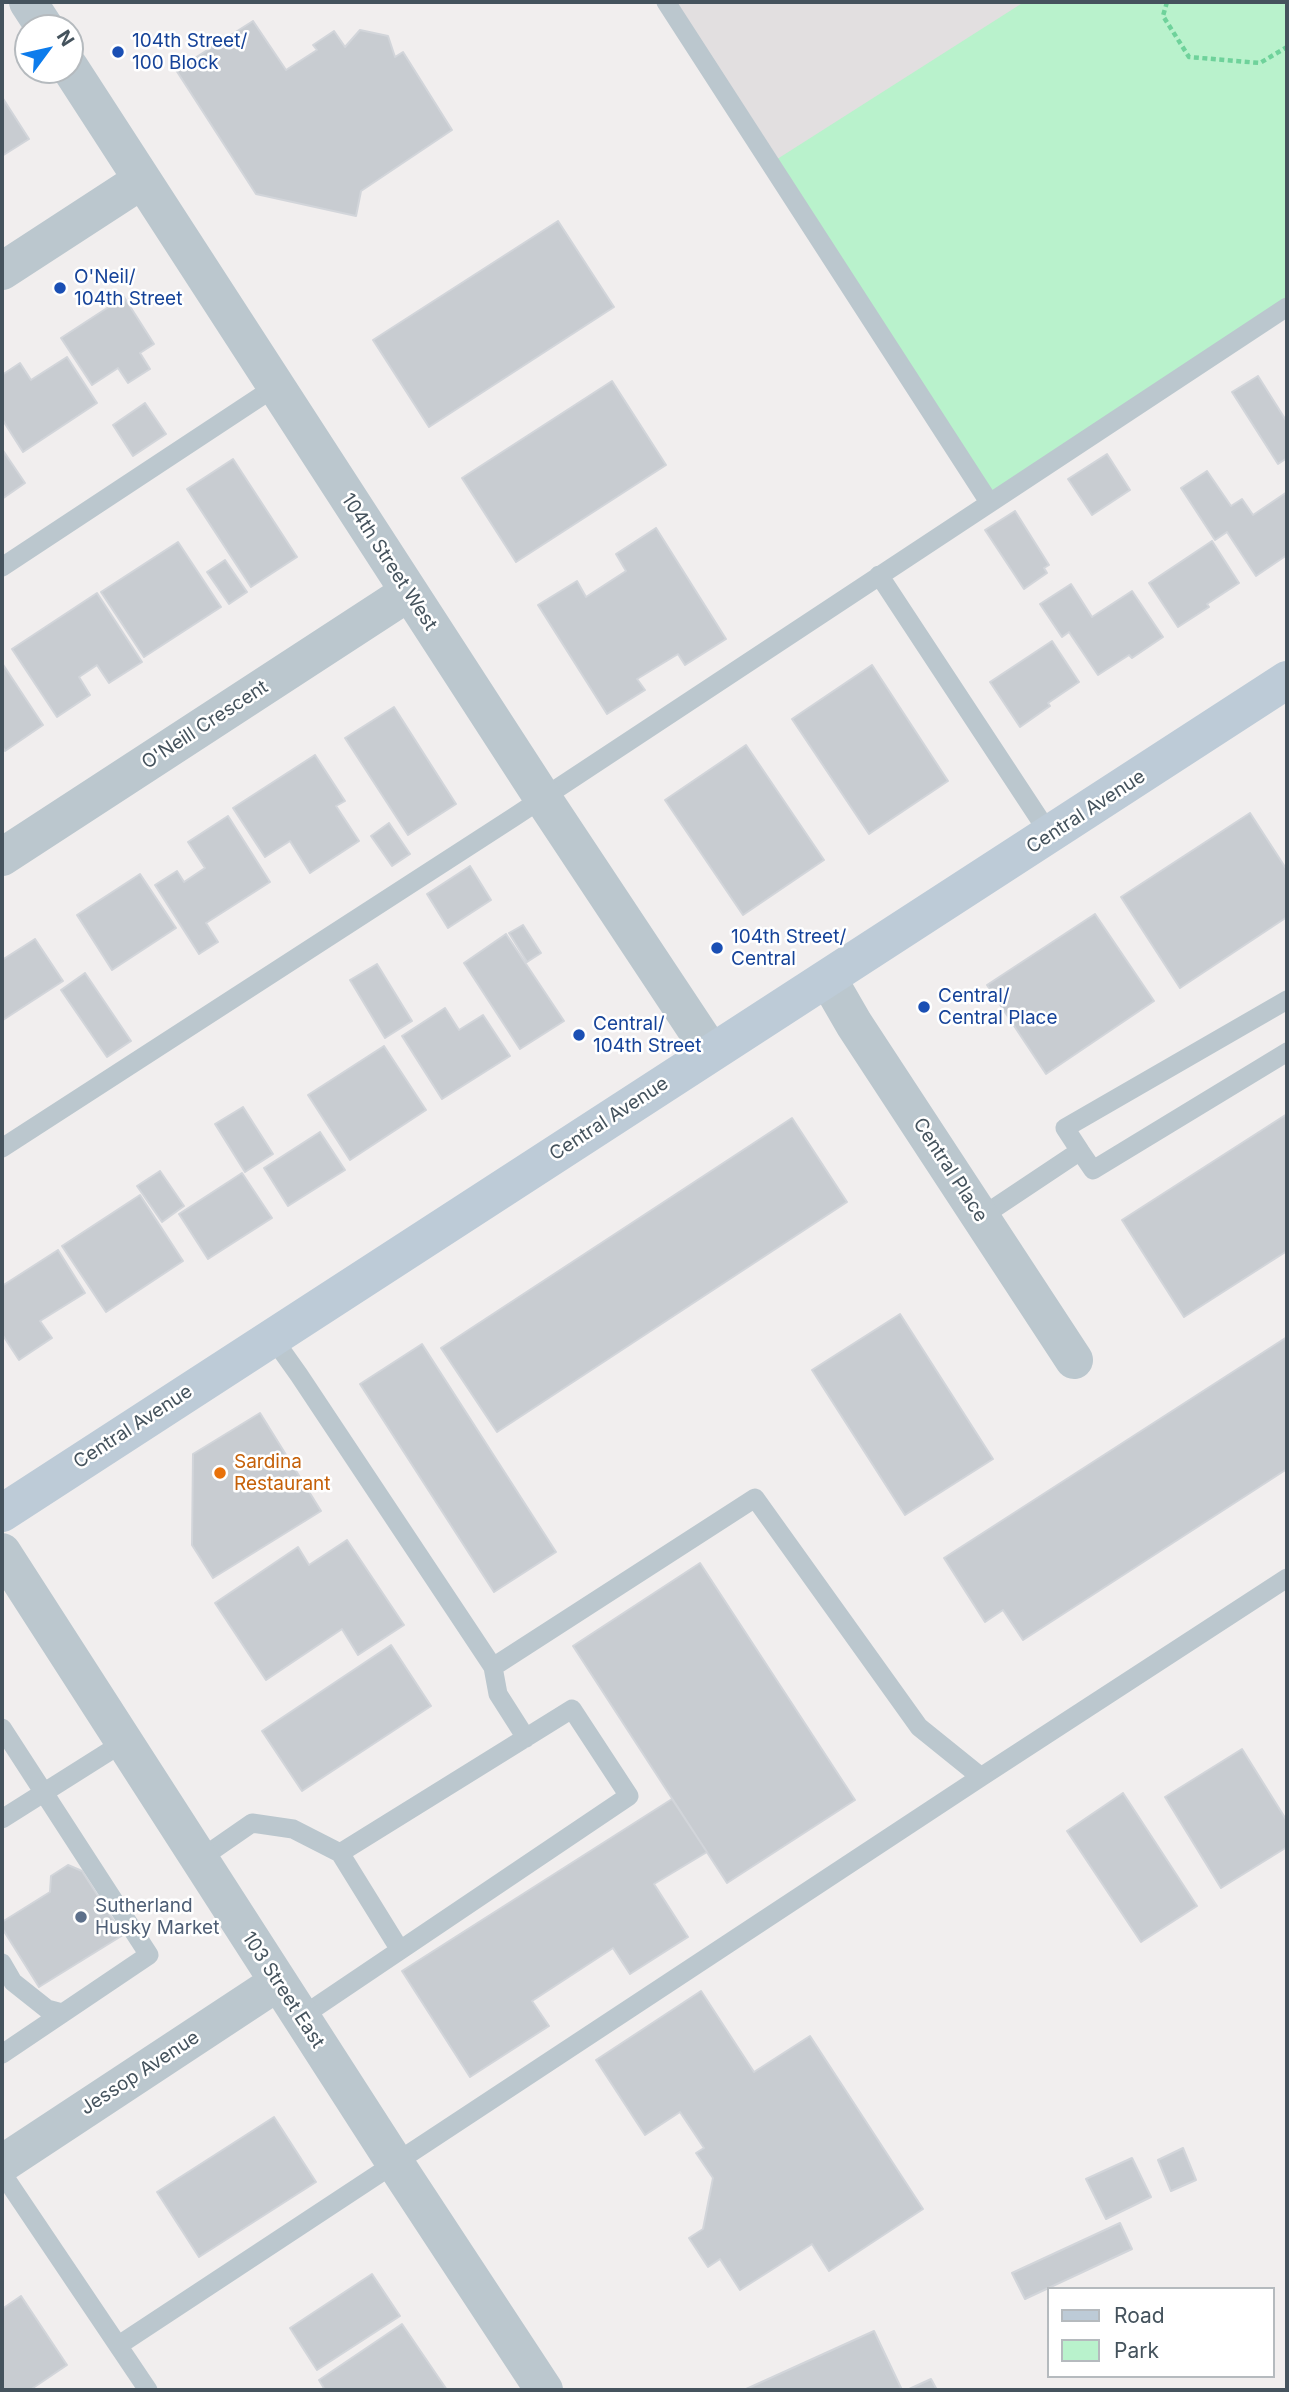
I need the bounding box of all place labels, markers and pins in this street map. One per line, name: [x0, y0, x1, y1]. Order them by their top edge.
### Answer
place label: 104th Street/ 100 Block: [132, 30, 247, 74]
marker: 104th Street/ 100 Block: [110, 44, 126, 60]
place label: O'Neil/ 104th Street: [74, 266, 182, 310]
marker: O'Neil/ 104th Street: [52, 280, 68, 296]
place label: 104th Street/ Central: [731, 926, 846, 970]
marker: 104th Street/ Central: [709, 940, 725, 956]
place label: Central/ Central Place: [938, 985, 1058, 1029]
marker: Central/ Central Place: [916, 999, 932, 1015]
place label: Central/ 104th Street: [593, 1013, 701, 1057]
marker: Central/ 104th Street: [571, 1027, 587, 1043]
place label: Sardina Restaurant: [234, 1451, 331, 1495]
marker: Sardina Restaurant: [212, 1465, 228, 1481]
place label: Sutherland Husky Market: [95, 1895, 219, 1939]
marker: Sutherland Husky Market: [73, 1909, 89, 1925]

